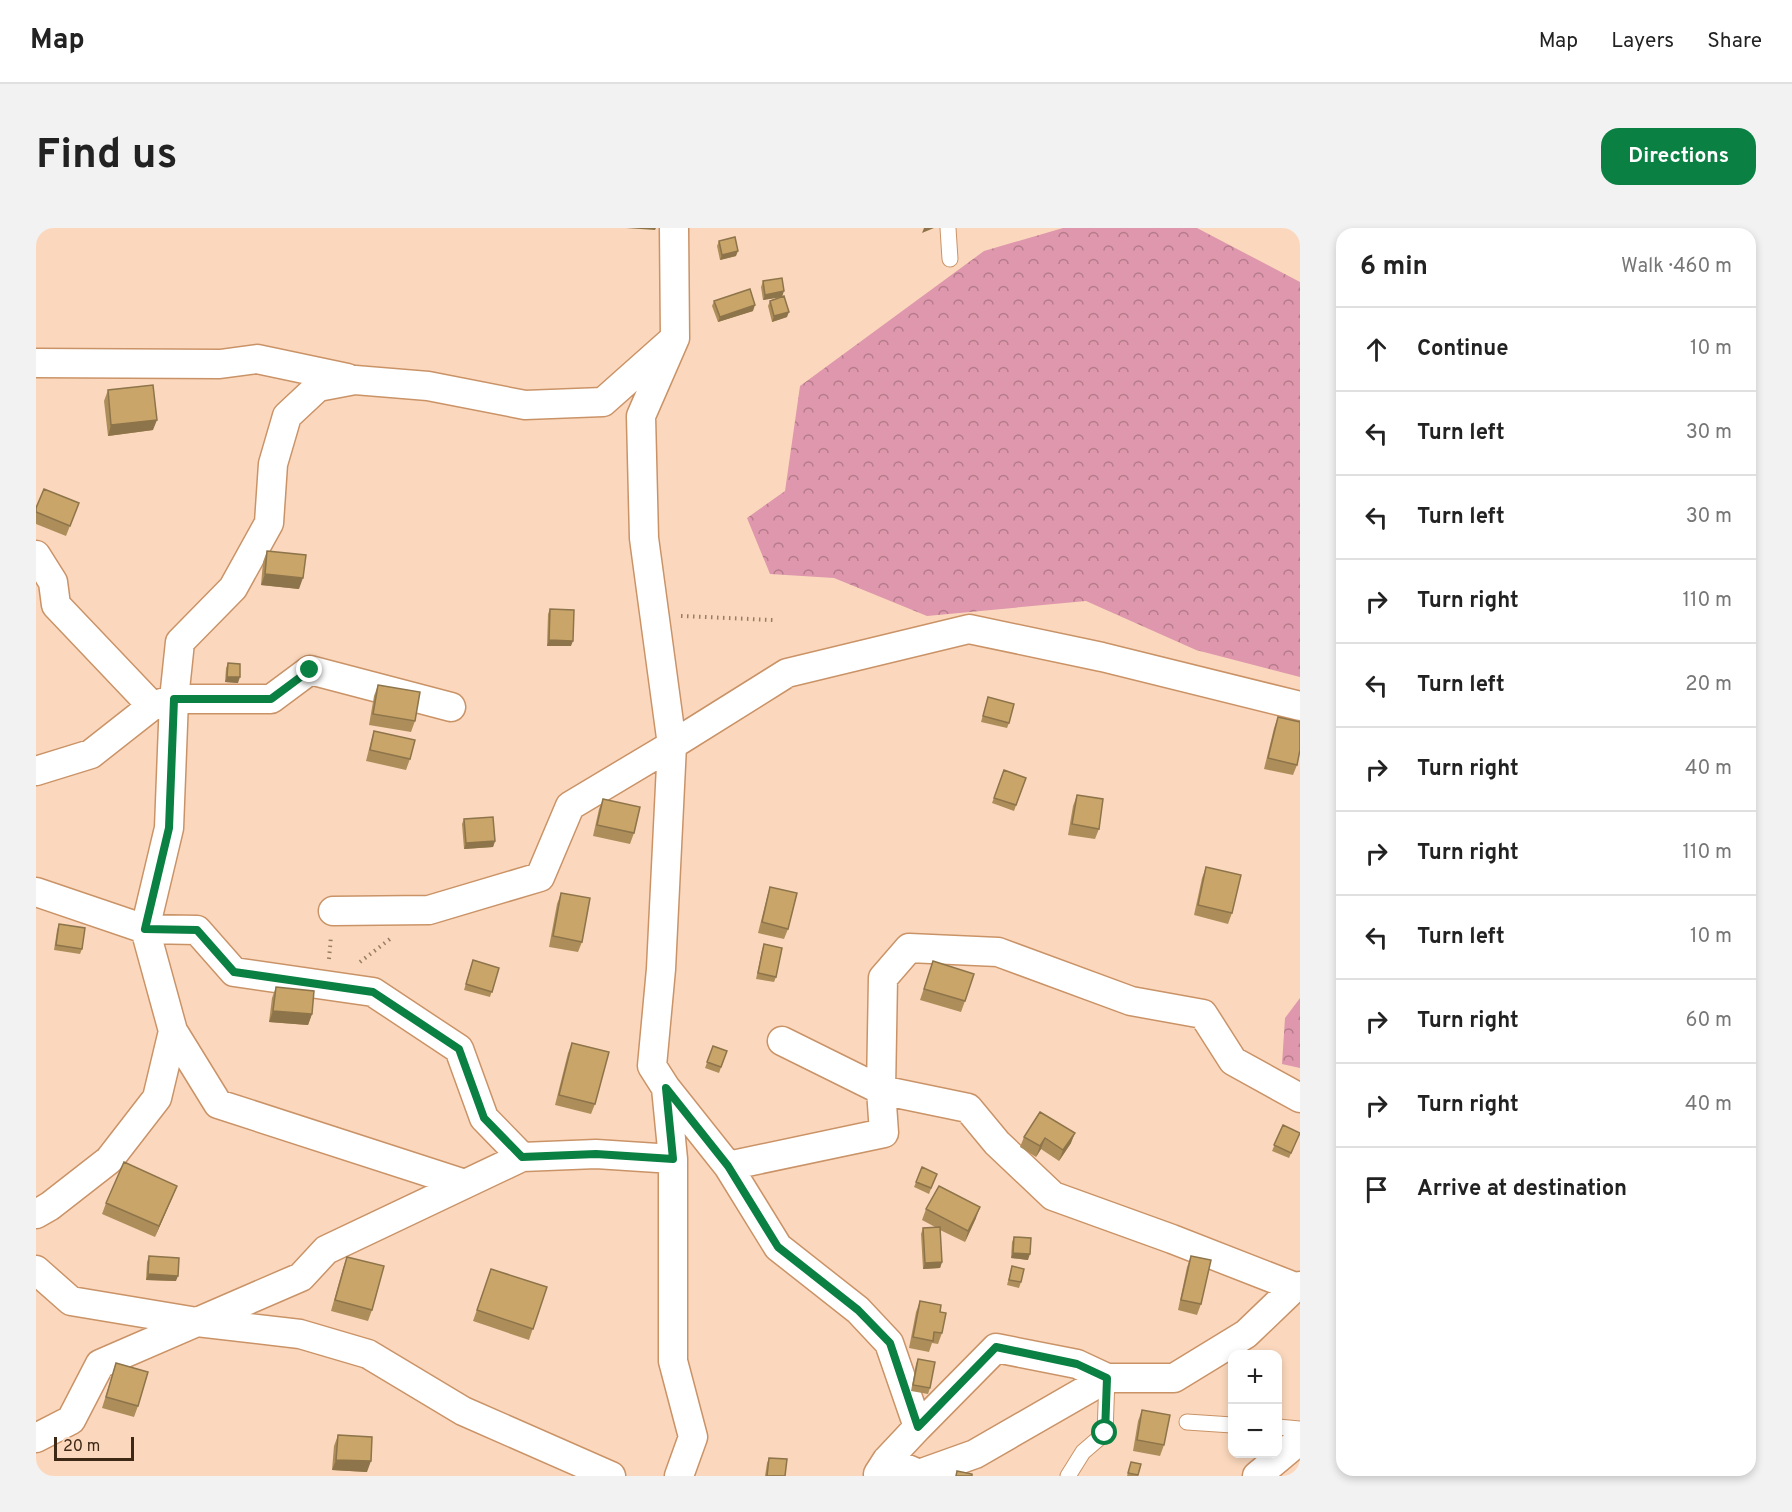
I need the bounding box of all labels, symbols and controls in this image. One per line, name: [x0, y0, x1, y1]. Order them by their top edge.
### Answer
text: Map: [30, 23, 85, 59]
text: Map: [1539, 28, 1578, 55]
text: Layers: [1611, 28, 1674, 55]
text: Share: [1707, 28, 1762, 55]
button: Directions: [1601, 128, 1756, 185]
text: Find us: [36, 130, 177, 183]
text: 6 min: [1360, 251, 1428, 284]
text: Walk · 460 m: [1621, 254, 1732, 280]
icon: ahead: [1360, 333, 1393, 366]
text: Continue: [1417, 336, 1508, 363]
text: 10 m: [1690, 336, 1732, 362]
icon: left: [1360, 417, 1393, 450]
text: Turn left: [1417, 420, 1505, 447]
text: 30 m: [1686, 420, 1732, 446]
icon: left: [1360, 501, 1393, 534]
text: Turn left: [1417, 504, 1505, 531]
text: 30 m: [1686, 504, 1732, 530]
icon: right: [1360, 585, 1393, 618]
text: Turn right: [1417, 588, 1519, 615]
text: 110 m: [1683, 588, 1732, 614]
route end: [296, 656, 322, 682]
icon: left: [1360, 669, 1393, 702]
text: Turn left: [1417, 672, 1505, 699]
text: 20 m: [1685, 672, 1732, 698]
icon: right: [1360, 753, 1393, 786]
text: Turn right: [1417, 756, 1519, 783]
text: 40 m: [1685, 756, 1732, 782]
icon: right: [1360, 837, 1393, 870]
text: Turn right: [1417, 840, 1519, 867]
text: 110 m: [1683, 840, 1732, 866]
icon: left: [1360, 921, 1393, 954]
text: Turn left: [1417, 924, 1505, 951]
text: 10 m: [1690, 924, 1732, 950]
icon: right: [1360, 1005, 1393, 1038]
text: Turn right: [1417, 1008, 1519, 1035]
text: 60 m: [1686, 1008, 1732, 1034]
icon: right: [1360, 1089, 1393, 1122]
text: Turn right: [1417, 1092, 1519, 1119]
text: 40 m: [1685, 1092, 1732, 1118]
icon: arrive: [1360, 1173, 1393, 1206]
text: Arrive at destination: [1417, 1176, 1627, 1203]
map controls: [1228, 1350, 1282, 1458]
button: +: [1228, 1350, 1282, 1404]
button: −: [1228, 1404, 1282, 1458]
route start: [1091, 1419, 1117, 1445]
scale bar: [54, 1434, 134, 1462]
text: 20 m: [63, 1437, 100, 1457]

